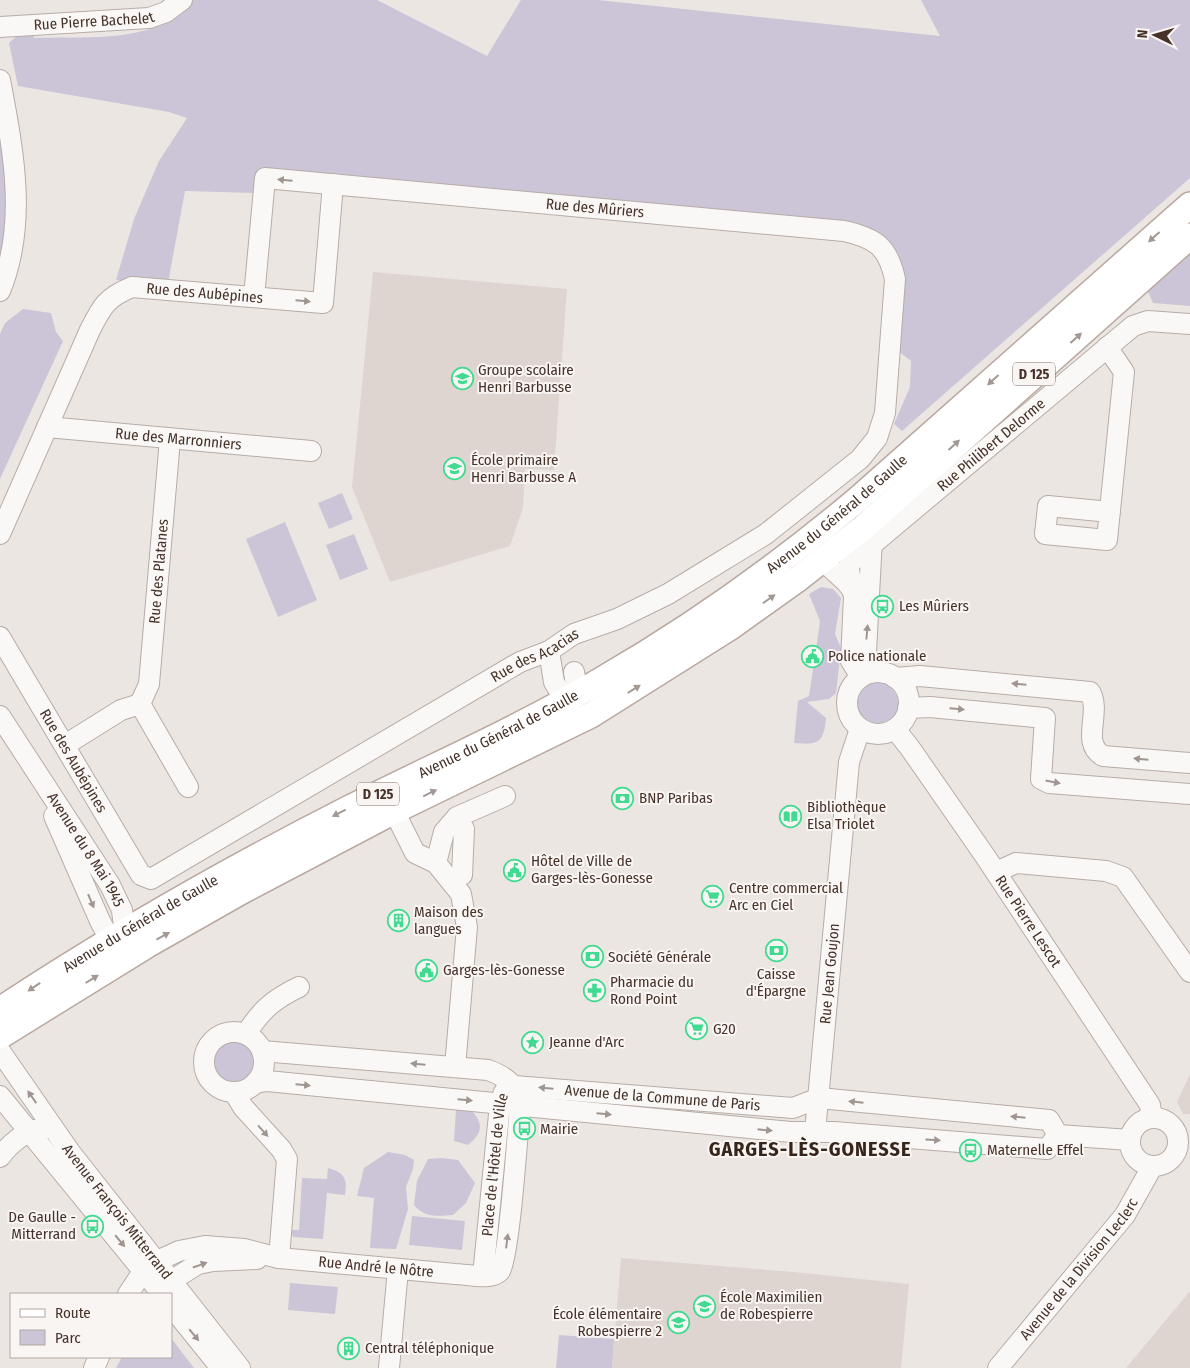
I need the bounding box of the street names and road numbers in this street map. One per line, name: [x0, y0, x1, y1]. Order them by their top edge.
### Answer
street label: Rue Pierre Bachelet: [33, 8, 157, 34]
street label: Rue des Mûriers: [545, 195, 645, 221]
street label: Rue des Aubépines: [146, 279, 264, 307]
road number: D 125: [1013, 362, 1055, 386]
street label: Rue Philibert Delorme: [933, 395, 1049, 495]
street label: Rue des Marronniers: [114, 424, 242, 454]
street label: Avenue du Général de Gaulle: [763, 451, 911, 577]
street label: Rue des Platanes: [145, 518, 172, 625]
street label: Rue des Acacias: [488, 624, 581, 686]
street label: Avenue du Général de Gaulle: [415, 686, 582, 782]
street label: Rue des Aubépines: [36, 706, 111, 816]
road number: D 125: [357, 782, 399, 806]
street label: Avenue du 8 Mai 1945: [43, 789, 128, 910]
street label: Avenue du Général de Gaulle: [60, 871, 221, 976]
street label: Rue Pierre Lescot: [991, 872, 1065, 971]
street label: Rue Jean Goujon: [816, 922, 843, 1025]
street label: Avenue de la Commune de Paris: [564, 1081, 761, 1114]
street label: Place de l'Hôtel de Ville: [478, 1091, 512, 1237]
street label: Avenue François Mitterrand: [58, 1141, 176, 1283]
street label: Avenue de la Division Leclerc: [1016, 1194, 1142, 1344]
street label: Rue André le Nôtre: [318, 1253, 434, 1281]

